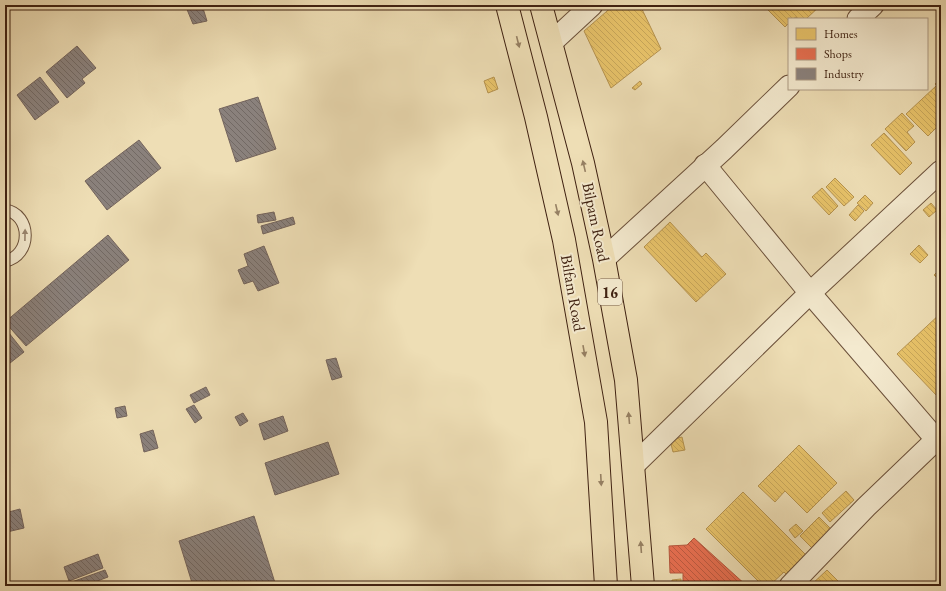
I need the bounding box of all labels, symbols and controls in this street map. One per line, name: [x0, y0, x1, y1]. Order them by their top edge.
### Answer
legend: [788, 18, 928, 90]
text: Homes: [824, 26, 858, 42]
one-way arrow: [515, 36, 521, 49]
text: Shops: [824, 46, 852, 62]
text: Industry: [824, 66, 864, 82]
one-way arrow: [580, 160, 586, 172]
street label: Bilpam Road: [577, 180, 615, 265]
one-way arrow: [555, 204, 561, 216]
one-way arrow: [21, 229, 28, 241]
street label: Bilfam Road: [556, 253, 590, 334]
road number: 16: [598, 279, 622, 305]
one-way arrow: [581, 345, 587, 357]
one-way arrow: [626, 412, 632, 424]
one-way arrow: [598, 474, 604, 487]
one-way arrow: [637, 541, 644, 553]

